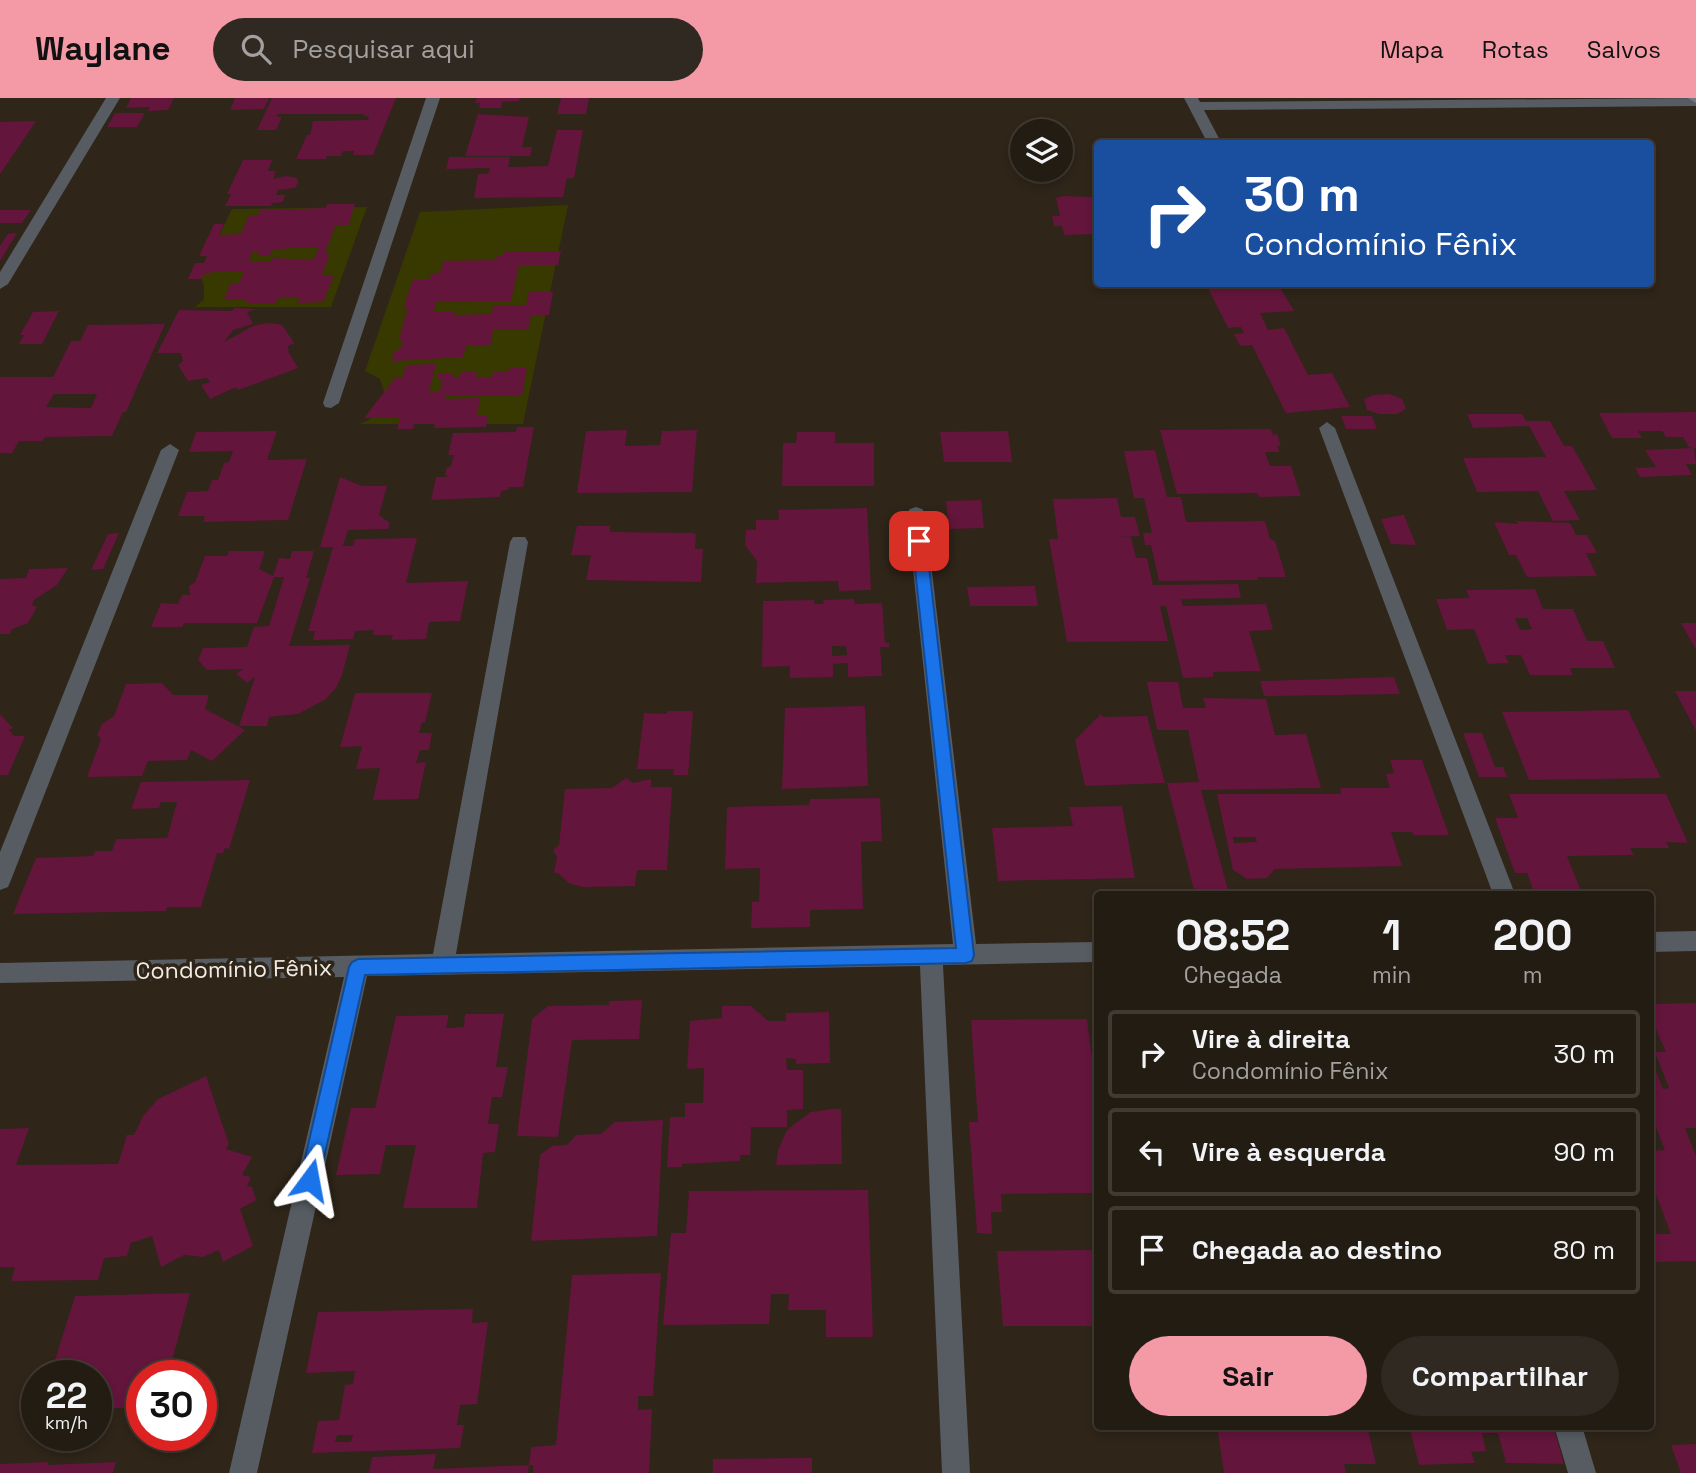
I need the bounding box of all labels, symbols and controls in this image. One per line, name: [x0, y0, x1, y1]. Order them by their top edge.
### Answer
search box: [213, 18, 703, 81]
text: Waylane: [35, 28, 171, 70]
icon: search: [237, 30, 275, 68]
text: Pesquisar aqui: [293, 32, 475, 66]
text: Mapa: [1380, 34, 1444, 65]
text: Rotas: [1482, 34, 1549, 65]
text: Salvos: [1587, 34, 1661, 65]
map controls: [1010, 119, 1073, 182]
button: layers: [1010, 119, 1073, 182]
text: 30 m: [1244, 163, 1360, 225]
icon: right: [1129, 168, 1220, 259]
text: Condomínio Fênix: [1244, 224, 1518, 264]
pin: [889, 511, 949, 571]
icon: arrive: [900, 522, 938, 560]
text: 08:52: [1176, 909, 1290, 962]
text: 1: [1382, 909, 1401, 962]
text: 200: [1493, 909, 1572, 962]
street label: Condomínio Fênix: [135, 952, 333, 986]
text: Chegada: [1184, 960, 1282, 990]
text: min: [1372, 960, 1411, 990]
text: m: [1523, 960, 1543, 990]
text: Vire à direita: [1192, 1022, 1350, 1056]
icon: right: [1133, 1035, 1171, 1073]
text: 30 m: [1554, 1037, 1615, 1071]
text: Condomínio Fênix: [1192, 1056, 1389, 1086]
icon: left: [1133, 1133, 1171, 1171]
text: Vire à esquerda: [1192, 1135, 1386, 1169]
text: 90 m: [1553, 1135, 1615, 1169]
position arrow: [273, 1143, 347, 1217]
icon: arrive: [1133, 1231, 1171, 1269]
text: Chegada ao destino: [1192, 1233, 1442, 1267]
text: 80 m: [1553, 1233, 1615, 1267]
button: Sair: [1129, 1336, 1367, 1416]
button: Compartilhar: [1381, 1336, 1619, 1416]
speed limit sign: 30: [126, 1360, 217, 1451]
text: 22: [46, 1374, 87, 1418]
text: km/h: [45, 1411, 88, 1434]

